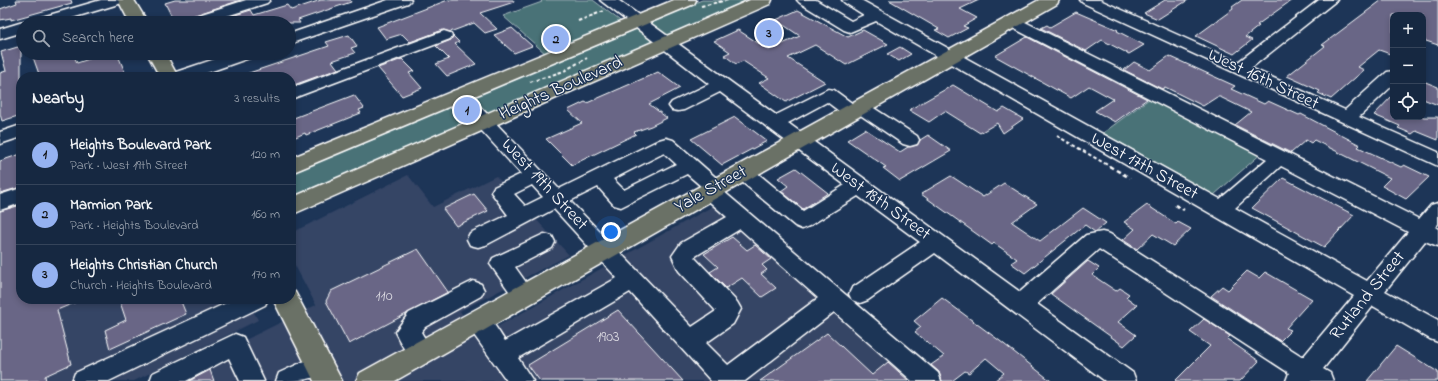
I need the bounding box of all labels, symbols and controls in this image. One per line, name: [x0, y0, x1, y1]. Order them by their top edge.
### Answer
map controls: [1390, 12, 1426, 120]
button: +: [1390, 12, 1426, 48]
search box: [16, 16, 296, 60]
pin: 3: [756, 18, 782, 48]
pin: 2: [543, 24, 569, 54]
icon: search: [30, 27, 52, 49]
text: Search here: [62, 27, 134, 49]
street label: West 16th Street: [1203, 43, 1323, 117]
button: −: [1390, 48, 1426, 84]
street label: Heights Boulevard: [495, 50, 627, 129]
button: locate: [1390, 84, 1426, 120]
text: Nearby: [32, 86, 84, 111]
text: 3 results: [234, 89, 280, 108]
pin: 1: [454, 95, 480, 125]
street label: West 17th Street: [1086, 127, 1202, 207]
street label: West 19th Street: [494, 133, 594, 237]
text: Heights Boulevard Park: [70, 134, 211, 156]
text: 1: [43, 145, 47, 164]
text: 120 m: [250, 145, 280, 164]
text: Park · West 19th Street: [70, 156, 188, 175]
street label: West 18th Street: [824, 157, 936, 247]
street label: Yale Street: [670, 159, 752, 221]
text: Marmion Park: [70, 194, 152, 216]
text: 2: [42, 205, 48, 224]
text: 160 m: [251, 205, 280, 224]
text: Park · Heights Boulevard: [70, 216, 199, 235]
your location: [601, 222, 621, 242]
street label: Rutland Street: [1324, 246, 1412, 346]
text: Heights Christian Church: [70, 254, 218, 276]
text: 3: [42, 265, 48, 284]
text: 170 m: [252, 265, 280, 284]
text: Church · Heights Boulevard: [70, 276, 212, 295]
house number: 110: [375, 284, 393, 308]
house number: 1903: [596, 325, 620, 349]

